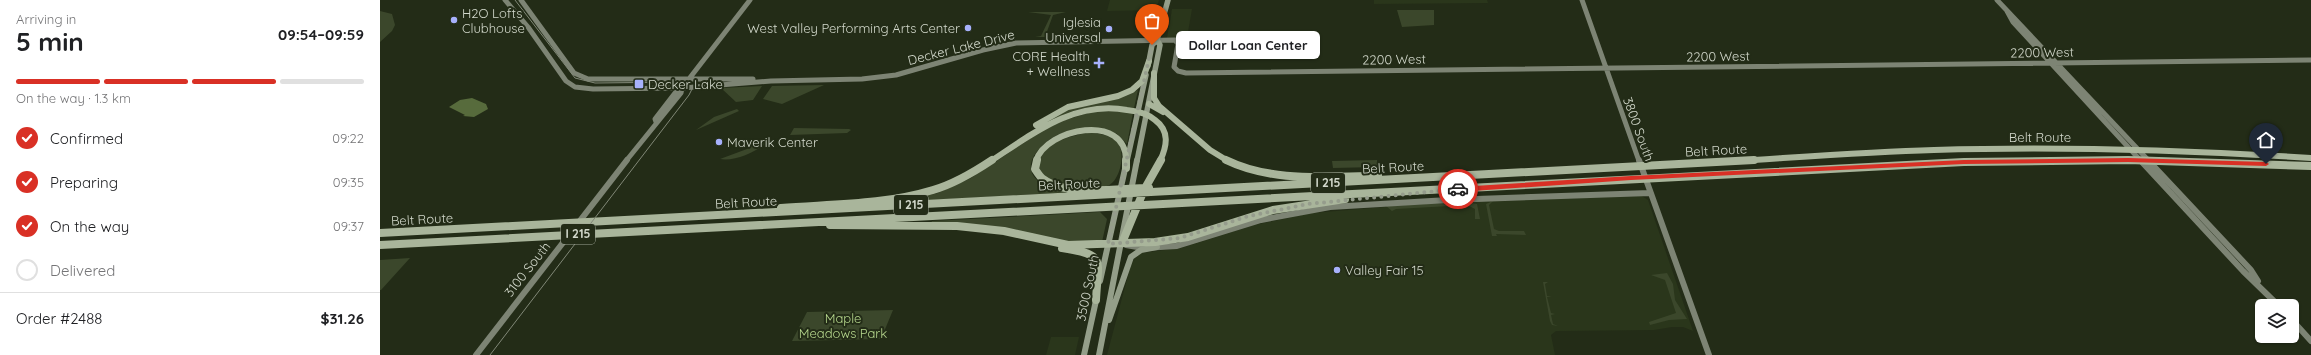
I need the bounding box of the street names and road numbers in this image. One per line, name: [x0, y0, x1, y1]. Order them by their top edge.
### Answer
street label: Decker Lake Drive: [906, 26, 1016, 68]
street label: 2200 West: [2010, 43, 2074, 61]
street label: 2200 West: [1686, 47, 1750, 65]
street label: 2200 West: [1362, 50, 1426, 68]
street label: 3800 South: [1620, 95, 1658, 163]
street label: Belt Route: [2009, 129, 2071, 145]
street label: Belt Route: [1684, 140, 1748, 160]
street label: Belt Route: [1361, 157, 1425, 177]
road number: I 215: [1311, 173, 1345, 193]
street label: Belt Route: [1037, 174, 1101, 194]
street label: Belt Route: [714, 192, 778, 212]
road number: I 215: [894, 195, 928, 215]
street label: Belt Route: [390, 209, 454, 229]
road number: I 215: [561, 224, 595, 244]
street label: 3100 South: [501, 238, 553, 300]
street label: 3500 South: [1072, 253, 1102, 323]

